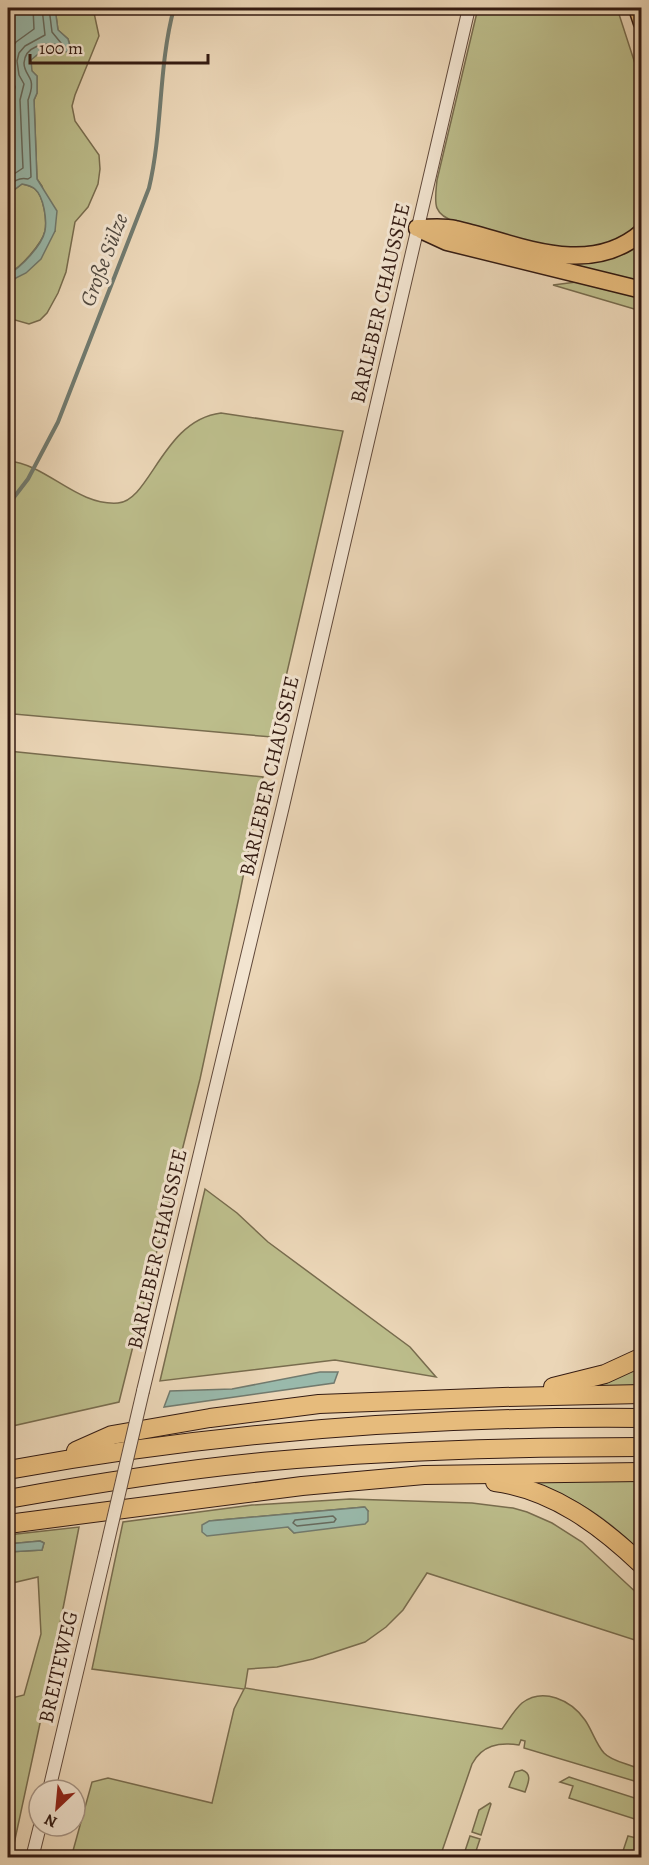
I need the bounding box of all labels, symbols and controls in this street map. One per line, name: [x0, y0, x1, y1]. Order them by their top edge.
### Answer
scale bar: [30, 27, 208, 65]
text: 100 m: [39, 36, 83, 60]
street label: BARLEBER CHAUSSEE: [343, 200, 417, 406]
water label: Große Sülze: [72, 209, 136, 311]
street label: BARLEBER CHAUSSEE: [232, 673, 306, 879]
street label: BARLEBER CHAUSSEE: [120, 1146, 194, 1352]
street label: BREITEWEG: [31, 1608, 85, 1726]
north arrow: [27, 1778, 87, 1838]
text: N: [40, 1808, 61, 1833]

